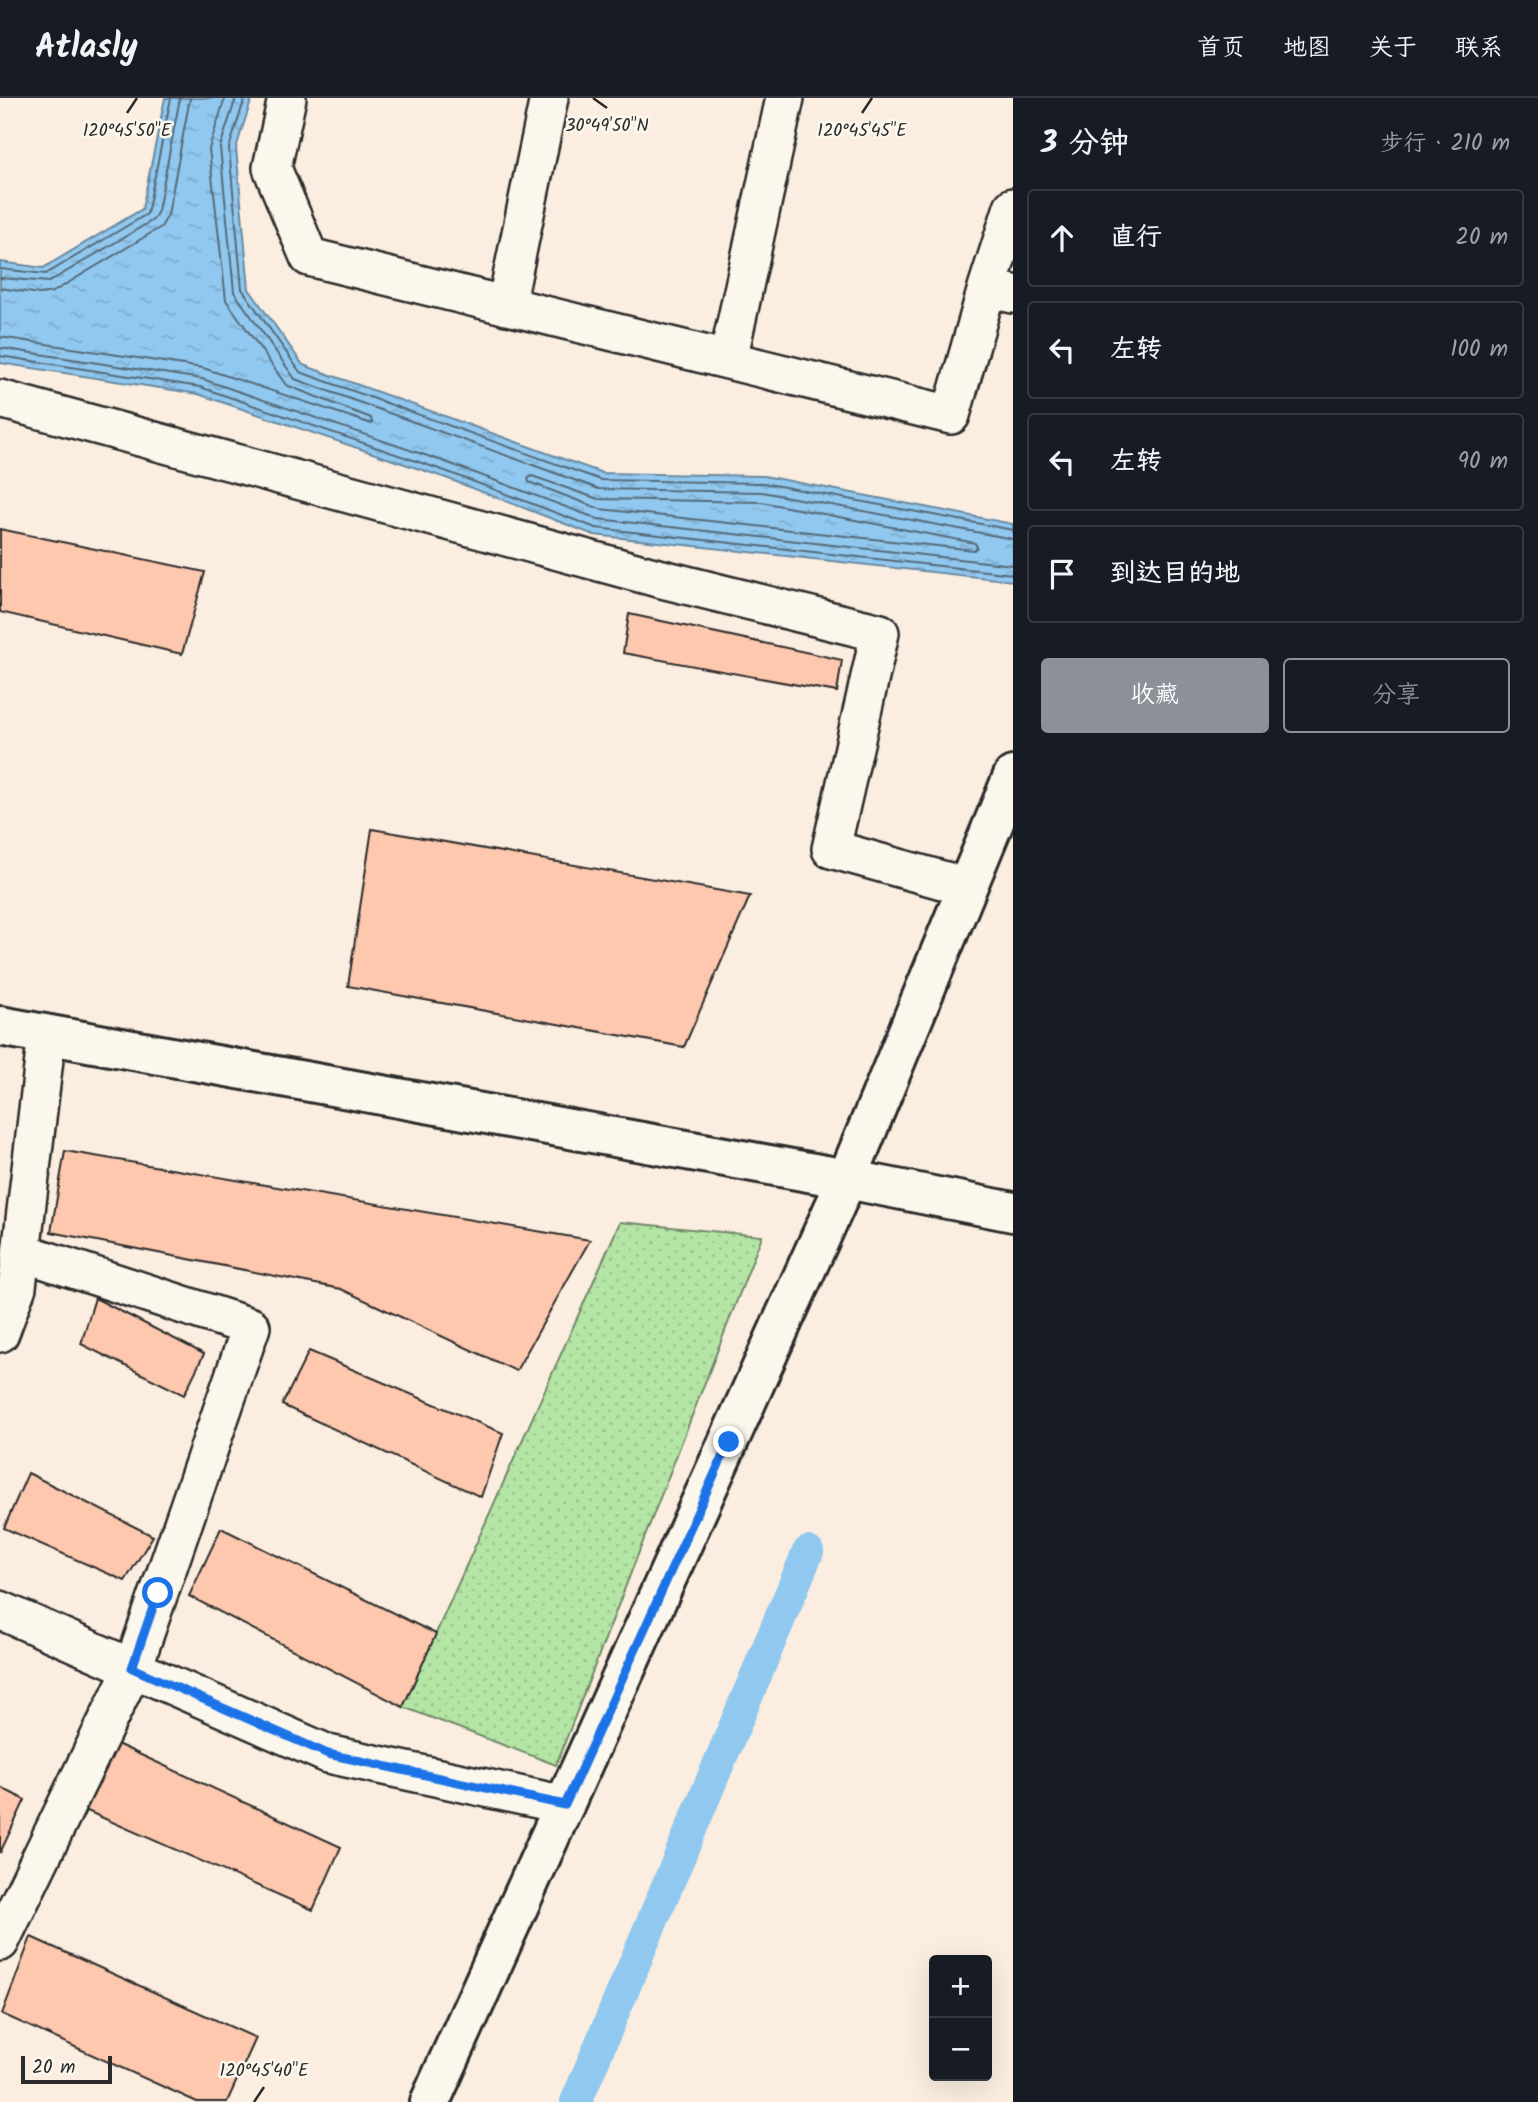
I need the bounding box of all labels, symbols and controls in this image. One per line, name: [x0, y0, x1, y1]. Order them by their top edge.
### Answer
text: Atlasly: [35, 22, 138, 75]
text: 首页: [1197, 29, 1245, 68]
text: 地图: [1283, 29, 1331, 68]
text: 关于: [1369, 29, 1417, 68]
text: 联系: [1455, 29, 1503, 68]
text: 30°49'50"N: [565, 112, 649, 141]
text: 120°45'50"E: [83, 117, 172, 146]
text: 120°45'45"E: [817, 117, 907, 146]
text: 3 分钟: [1041, 120, 1129, 168]
text: 步行 · 210 m: [1380, 126, 1510, 162]
text: 直行: [1110, 217, 1162, 259]
icon: ahead: [1043, 219, 1081, 257]
text: 20 m: [1456, 220, 1508, 256]
text: 左转: [1110, 329, 1162, 371]
icon: left: [1043, 331, 1081, 369]
text: 100 m: [1450, 332, 1508, 368]
text: 左转: [1110, 441, 1162, 483]
icon: left: [1043, 443, 1081, 481]
text: 90 m: [1458, 444, 1508, 480]
text: 到达目的地: [1110, 553, 1240, 595]
icon: arrive: [1043, 555, 1081, 593]
button: 收藏: [1041, 658, 1269, 733]
button: 分享: [1283, 658, 1510, 733]
route end: [713, 1426, 744, 1457]
route start: [142, 1577, 173, 1608]
map controls: [929, 1955, 992, 2081]
button: +: [929, 1955, 992, 2018]
button: −: [929, 2018, 992, 2081]
scale bar: [21, 2053, 112, 2085]
text: 20 m: [32, 2053, 75, 2083]
text: 120°45'40"E: [220, 2057, 309, 2086]

